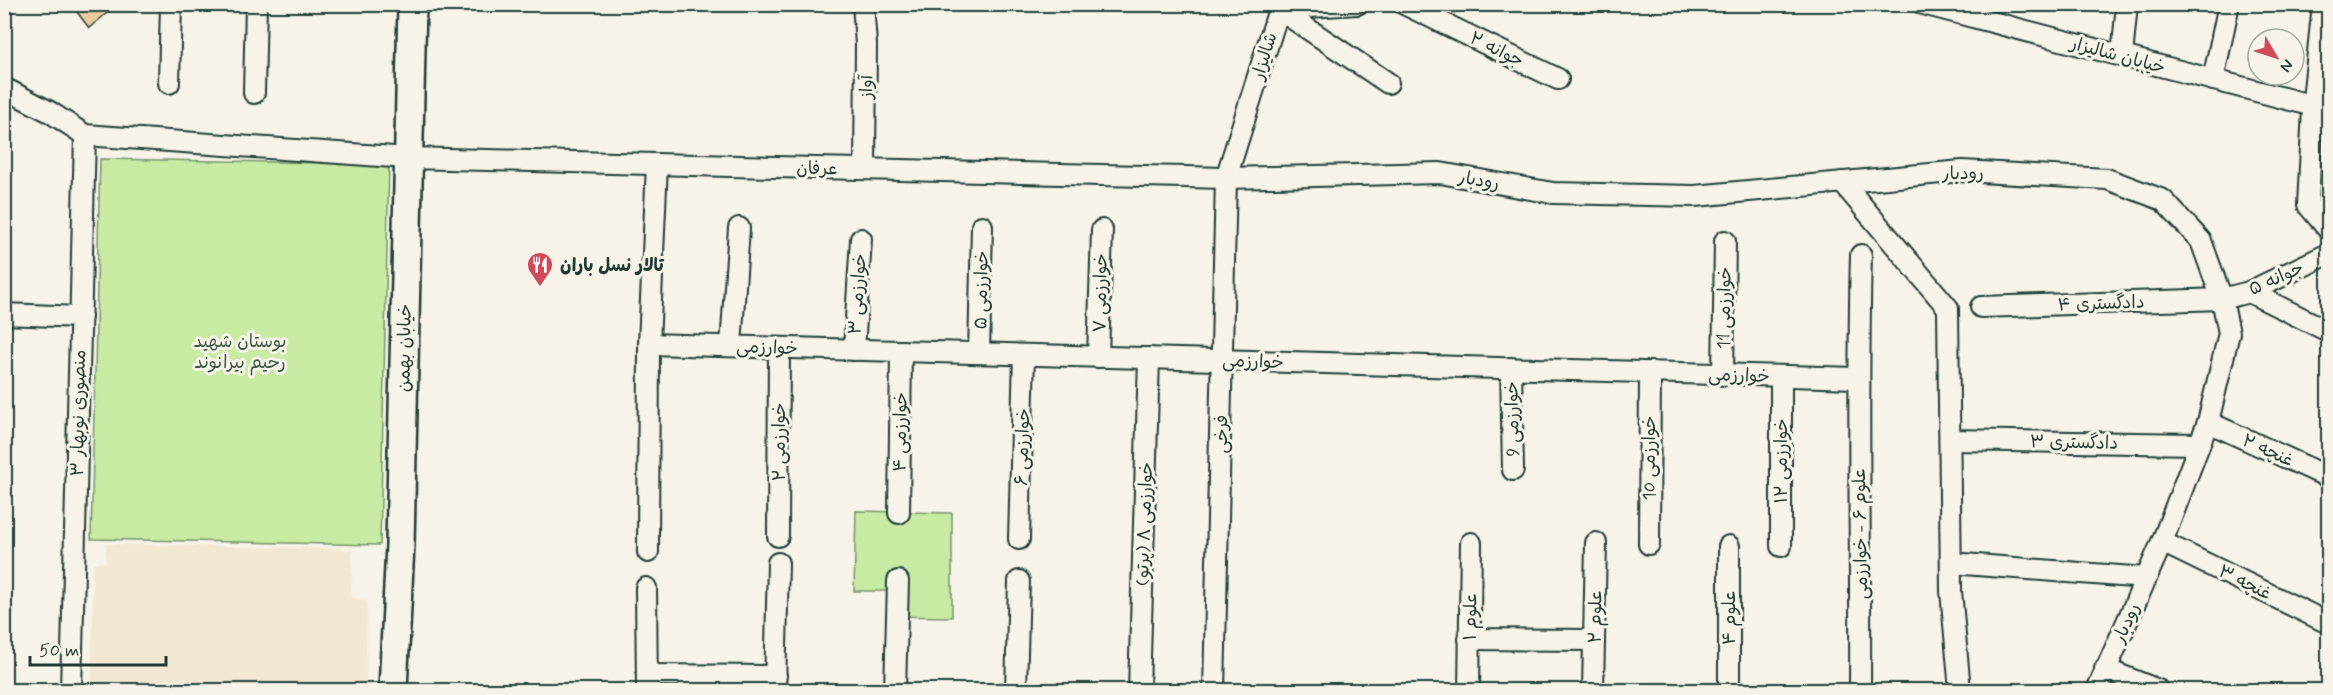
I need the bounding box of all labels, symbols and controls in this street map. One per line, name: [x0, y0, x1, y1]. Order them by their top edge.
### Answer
street label: جوانه ۲: [1465, 27, 1528, 73]
north arrow: [2246, 27, 2306, 87]
street label: شالیزار: [1246, 30, 1283, 85]
street label: خیابان شالیزار: [2066, 31, 2168, 80]
text: N: [2275, 55, 2298, 76]
street label: آواز: [855, 73, 879, 101]
street label: عرفان: [796, 157, 838, 181]
street label: رودبار: [1941, 162, 1984, 186]
street label: رودبار: [1455, 165, 1501, 196]
restaurant icon: تالار نسل باران: [525, 250, 555, 288]
street label: خوارزمی ۵: [969, 250, 995, 330]
street label: خوارزمی ۳: [843, 253, 873, 335]
street label: خوارزمی ۷: [1088, 253, 1114, 333]
place label: تالار نسل باران: [560, 254, 665, 278]
street label: جوانه ۵: [2245, 256, 2308, 302]
street label: خوارزمی 11: [1712, 267, 1738, 349]
street label: دادگستری ۴: [2057, 290, 2145, 318]
street label: خیابان بهمن: [392, 304, 418, 392]
park label: بوستان شهید رحیم بیرانوند: [194, 330, 286, 376]
street label: خوارزمی: [736, 335, 798, 361]
street label: منصوری نوبهار ۳: [66, 349, 92, 477]
street label: خوارزمی: [1222, 349, 1284, 375]
street label: خوارزمی: [1708, 363, 1770, 389]
street label: خوارزمی 9: [1500, 381, 1526, 457]
street label: خوارزمی ۴: [888, 392, 914, 472]
street label: خوارزمی ۲: [768, 403, 792, 481]
street label: خوارزمی ۶: [1010, 408, 1036, 486]
street label: فرخی: [1210, 414, 1234, 454]
street label: خوارزمی 10: [1638, 416, 1662, 500]
street label: خوارزمی ۱۲: [1770, 418, 1794, 504]
street label: غنچه ۲: [2238, 429, 2297, 473]
street label: دادگستری ۳: [2030, 430, 2118, 456]
street label: خوارزمی ۸ (پرتو): [1131, 462, 1159, 586]
street label: علوم ۶ - خوارزمی: [1848, 468, 1875, 600]
street label: غنچه ۳: [2214, 560, 2275, 606]
street label: علوم ۲: [1584, 590, 1609, 644]
street label: علوم ۴: [1718, 591, 1743, 645]
street label: علوم ۱: [1459, 593, 1484, 641]
street label: رودبار: [2107, 600, 2146, 648]
scale bar: [30, 629, 166, 667]
text: 50 m: [39, 639, 79, 663]

